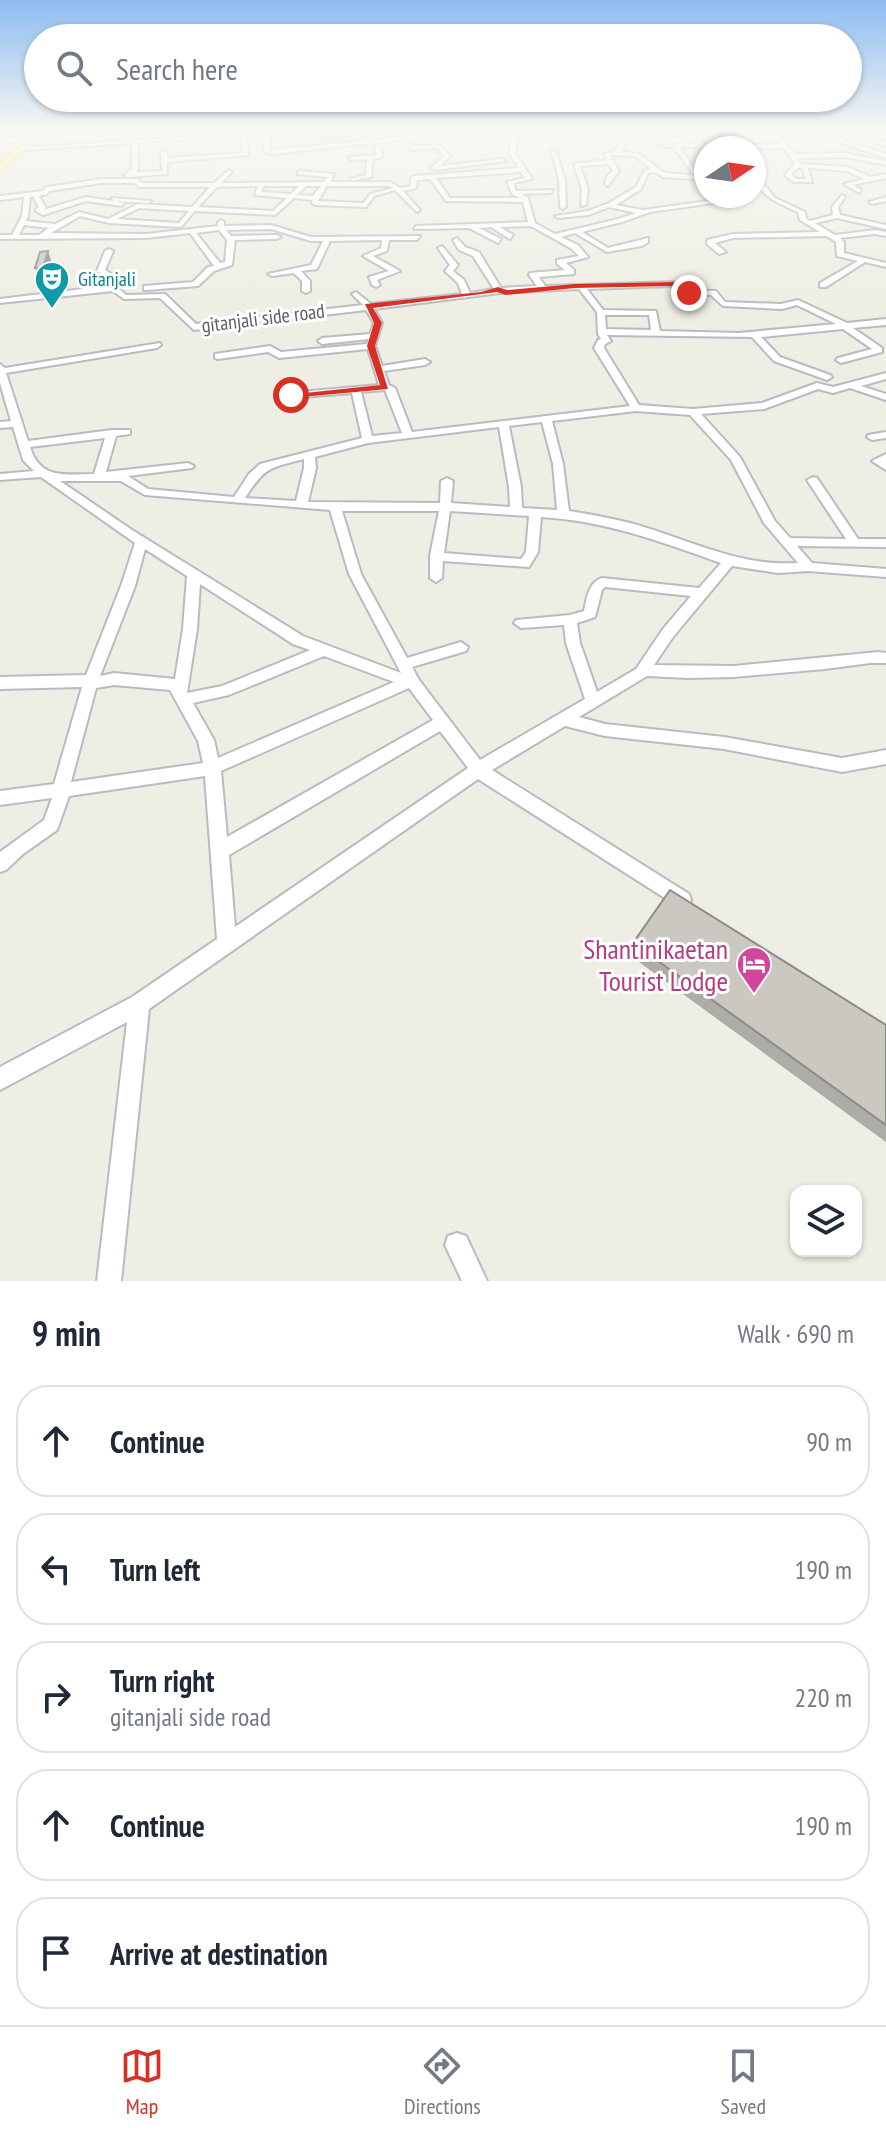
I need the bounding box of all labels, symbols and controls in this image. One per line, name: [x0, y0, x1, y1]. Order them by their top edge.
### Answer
search box: [24, 24, 862, 112]
icon: search: [52, 46, 96, 90]
text: Search here: [116, 49, 238, 88]
north arrow: [694, 136, 766, 208]
theatre icon: Gitanjali: [33, 260, 71, 310]
place label: Gitanjali: [78, 266, 136, 292]
route end: [671, 275, 707, 311]
street label: gitanjali side road: [200, 298, 326, 338]
route start: [273, 377, 309, 413]
place label: Shantinikaetan Tourist Lodge: [583, 930, 728, 999]
hotel icon: Shantinikaetan Tourist Lodge: [735, 945, 773, 995]
map controls: [790, 1185, 862, 1257]
button: layers: [790, 1185, 862, 1257]
text: 9 min: [32, 1311, 101, 1355]
text: Walk · 690 m: [737, 1317, 854, 1350]
icon: ahead: [34, 1419, 78, 1463]
text: Continue: [110, 1422, 205, 1461]
text: 90 m: [806, 1425, 852, 1458]
icon: left: [34, 1547, 78, 1591]
text: Turn left: [110, 1550, 200, 1589]
text: 190 m: [794, 1553, 852, 1586]
text: Turn right: [110, 1661, 214, 1700]
icon: right: [34, 1675, 78, 1719]
text: 220 m: [794, 1681, 852, 1714]
text: gitanjali side road: [110, 1700, 271, 1733]
icon: ahead: [34, 1803, 78, 1847]
text: Continue: [110, 1806, 205, 1845]
text: 190 m: [794, 1809, 852, 1842]
icon: arrive: [34, 1931, 78, 1975]
text: Arrive at destination: [110, 1934, 328, 1973]
tab: Map: [120, 2044, 164, 2120]
tab: Directions: [404, 2044, 481, 2120]
tab: Saved: [721, 2044, 766, 2120]

